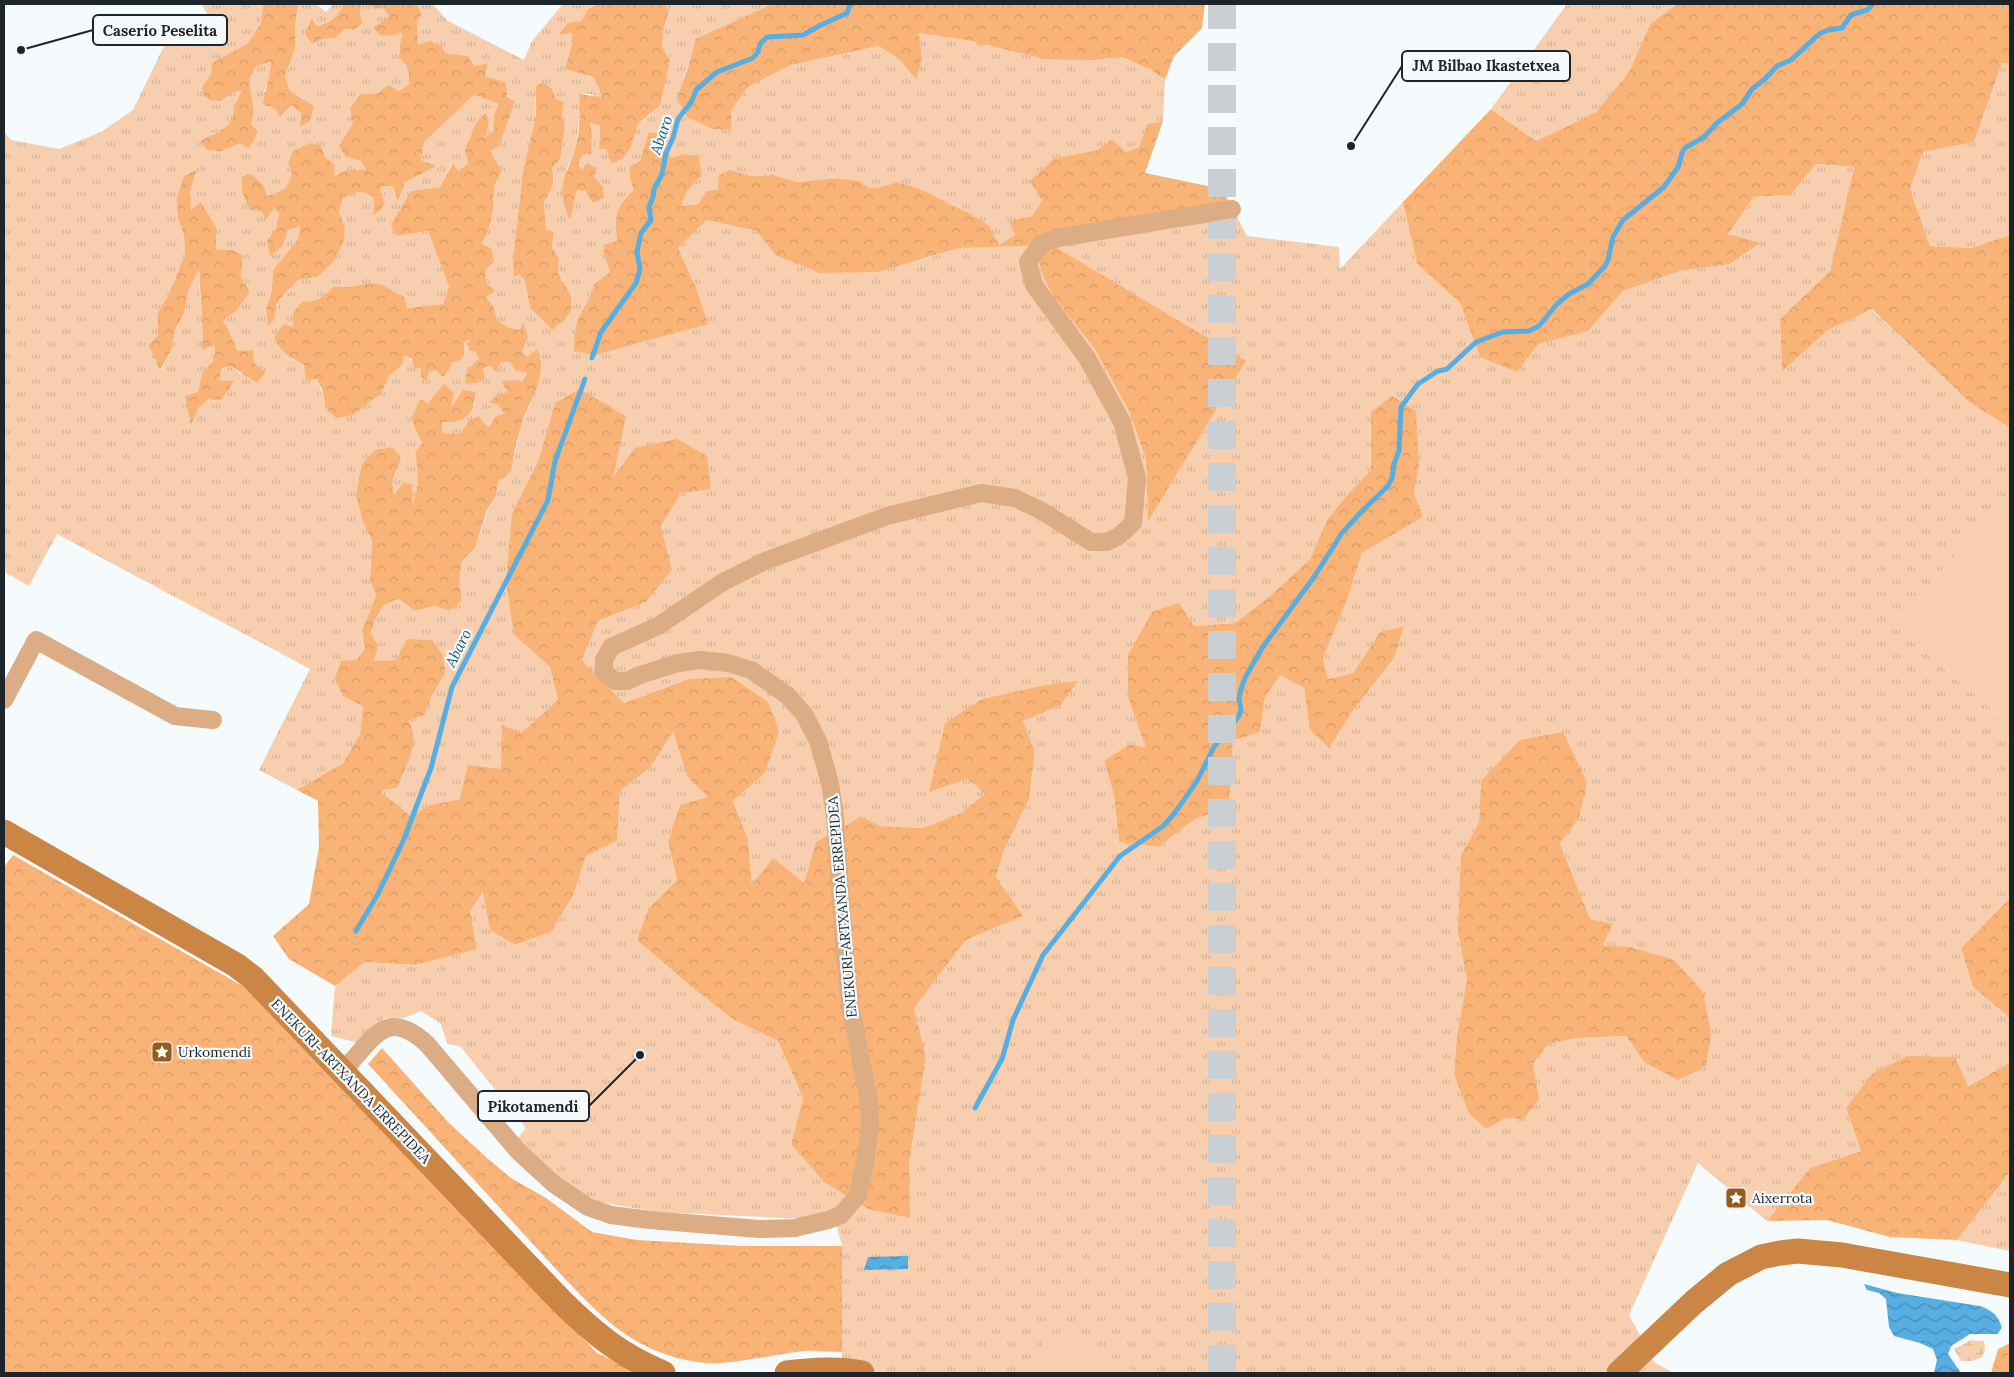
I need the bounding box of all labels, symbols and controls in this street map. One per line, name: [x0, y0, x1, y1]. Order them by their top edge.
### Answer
callout: Caserío Peselita: [93, 15, 227, 45]
text: Caserío Peselita: [103, 21, 217, 40]
callout: JM Bilbao Ikastetxea: [1402, 51, 1570, 81]
text: JM Bilbao Ikastetxea: [1412, 56, 1560, 75]
water label: Abaro: [645, 113, 677, 158]
water label: Abaro: [440, 626, 476, 671]
street label: ENEKURI-ARTXANDA ERREPIDEA: [823, 795, 861, 1019]
street label: ENEKURI-ARTXANDA ERREPIDEA: [267, 995, 435, 1167]
place icon: Urkomendi: [150, 1040, 174, 1064]
place label: Urkomendi: [178, 1043, 251, 1061]
callout: Pikotamendi: [478, 1091, 589, 1121]
text: Pikotamendi: [488, 1097, 579, 1116]
place icon: Aixerrota: [1724, 1186, 1748, 1210]
place label: Aixerrota: [1751, 1189, 1813, 1207]

